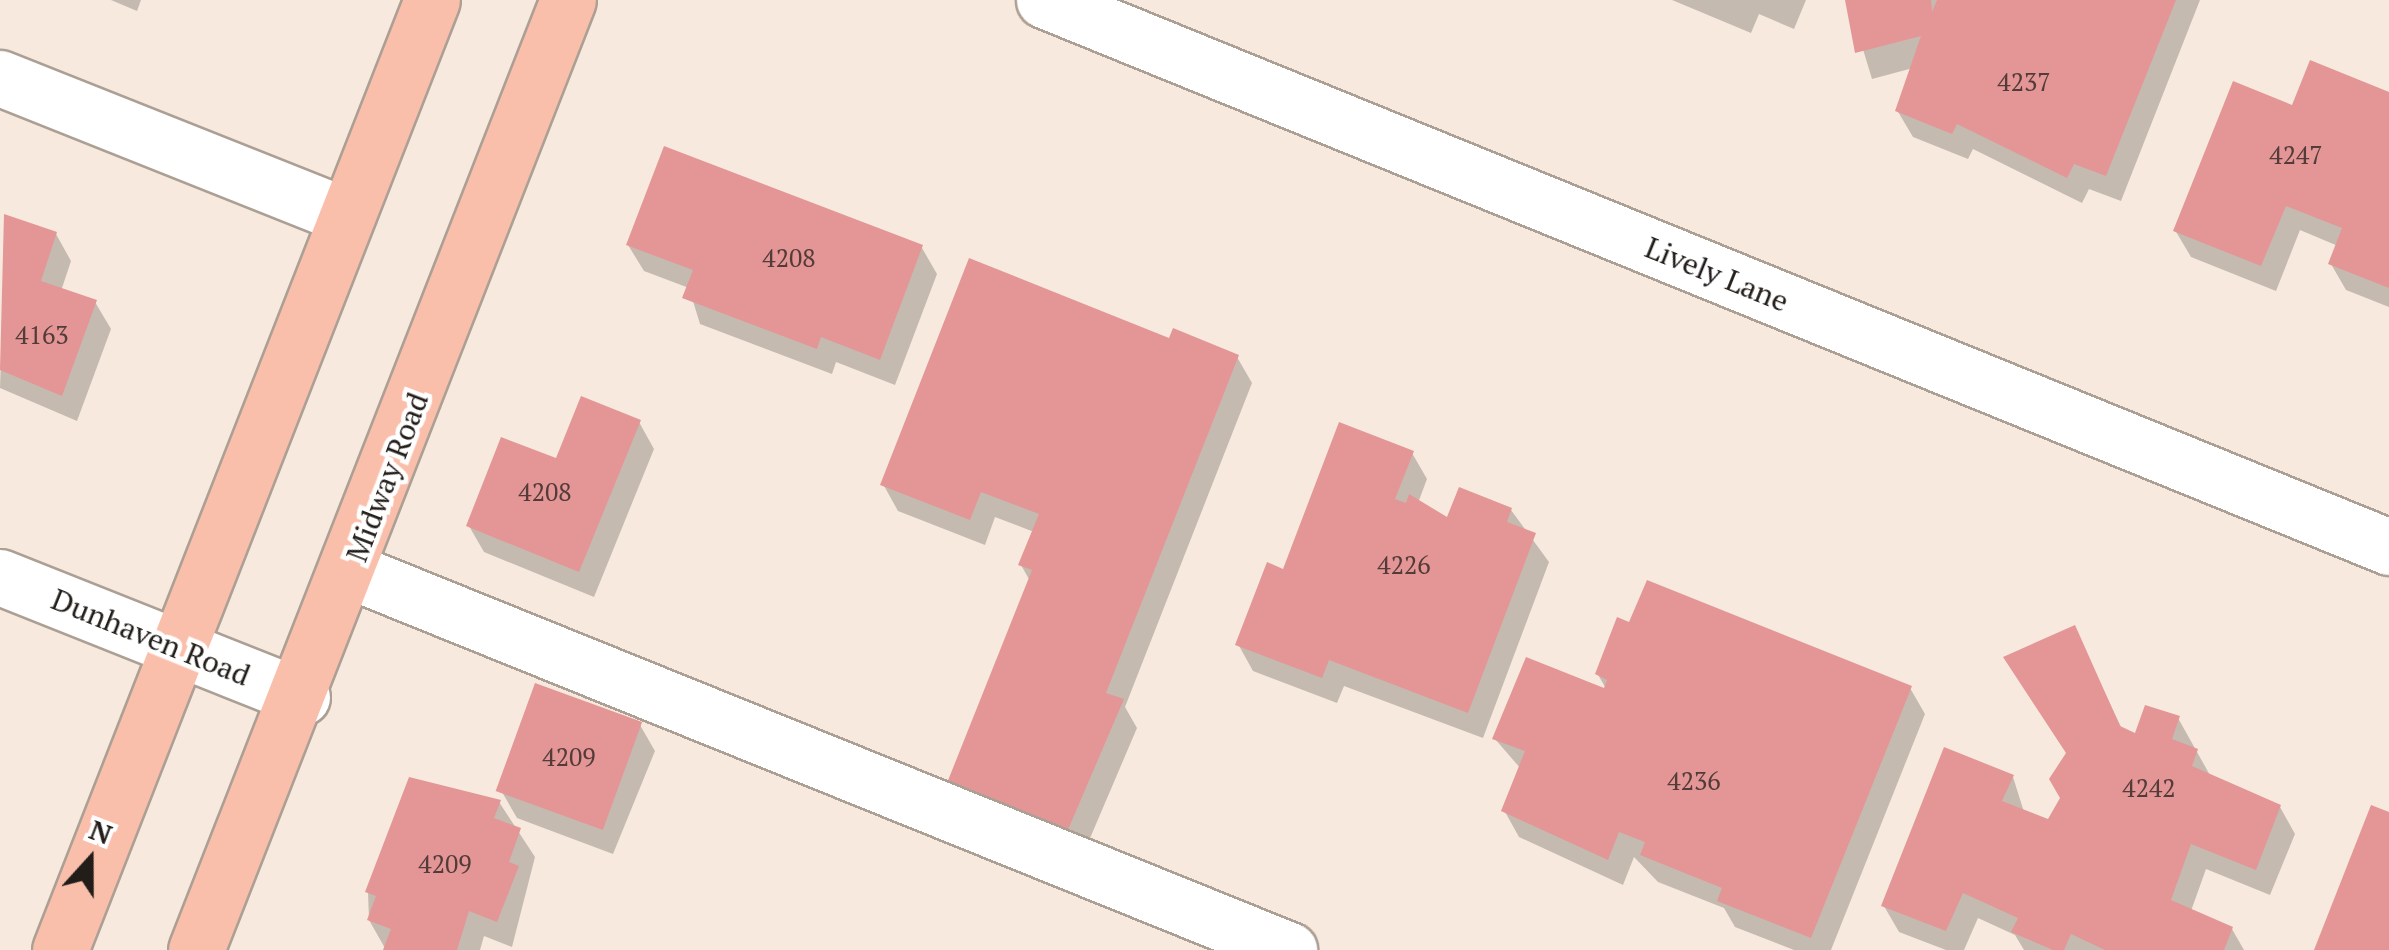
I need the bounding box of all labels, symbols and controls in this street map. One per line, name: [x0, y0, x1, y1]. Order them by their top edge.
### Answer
house number: 4237: [1997, 67, 2051, 97]
house number: 4247: [2269, 140, 2323, 170]
street label: Lively Lane: [1640, 229, 1794, 319]
house number: 4208: [762, 243, 816, 273]
house number: 4163: [15, 320, 69, 350]
street label: Midway Road: [338, 387, 436, 567]
house number: 4208: [518, 477, 572, 507]
house number: 4226: [1377, 550, 1431, 580]
street label: Dunhaven Road: [47, 581, 255, 693]
house number: 4209: [542, 742, 596, 772]
house number: 4236: [1667, 766, 1721, 796]
house number: 4242: [2122, 773, 2176, 803]
north arrow: [40, 810, 140, 910]
text: N: [84, 810, 117, 853]
house number: 4209: [418, 849, 472, 879]

